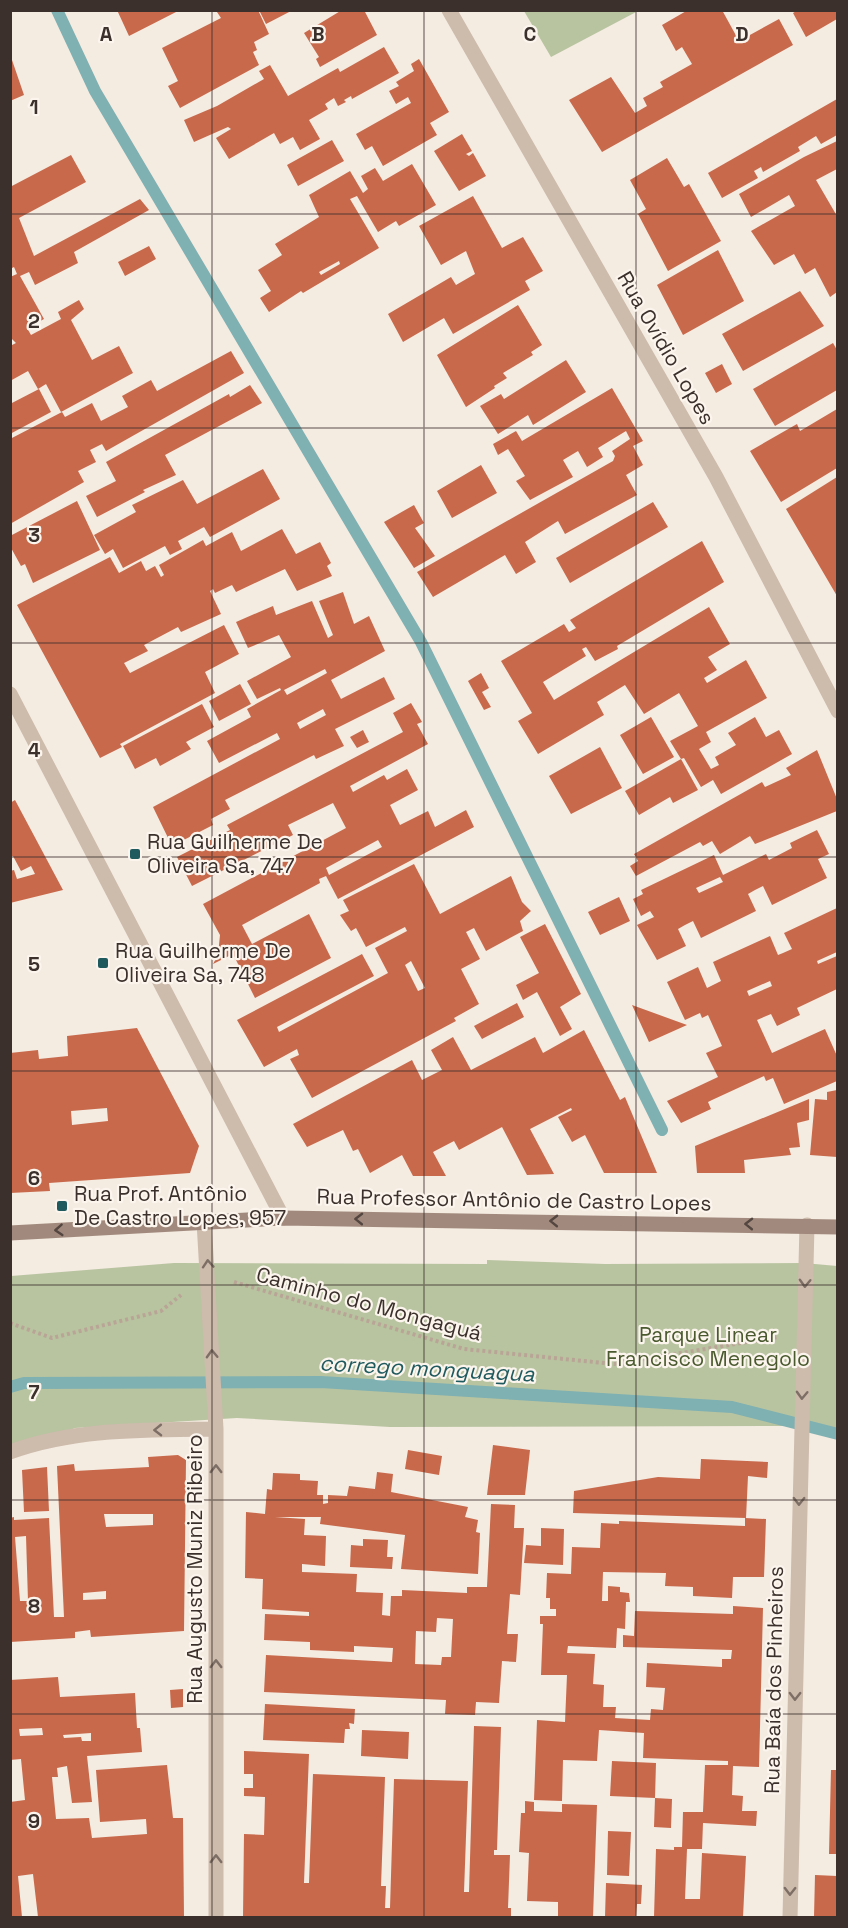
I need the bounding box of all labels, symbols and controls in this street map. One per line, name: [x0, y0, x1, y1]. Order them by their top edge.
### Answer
text: A: [100, 21, 113, 47]
text: B: [311, 21, 325, 47]
text: C: [524, 21, 537, 47]
text: D: [735, 21, 749, 47]
text: 1: [29, 94, 39, 120]
street label: Rua Ovídio Lopes: [612, 266, 721, 429]
text: 2: [28, 308, 40, 334]
text: 3: [28, 522, 40, 548]
text: 4: [28, 737, 41, 763]
place label: Rua Guilherme De Oliveira Sa, 747: [147, 828, 323, 879]
marker: Rua Guilherme De Oliveira Sa, 747: [128, 847, 142, 861]
place label: Rua Guilherme De Oliveira Sa, 748: [115, 937, 291, 988]
text: 5: [28, 951, 40, 977]
marker: Rua Guilherme De Oliveira Sa, 748: [96, 956, 110, 970]
text: 6: [28, 1165, 40, 1191]
place label: Rua Prof. Antônio De Castro Lopes, 957: [74, 1180, 286, 1231]
street label: Rua Professor Antônio de Castro Lopes: [316, 1183, 712, 1216]
marker: Rua Prof. Antônio De Castro Lopes, 957: [55, 1199, 69, 1213]
one-way arrow: [354, 1213, 363, 1225]
one-way arrow: [549, 1215, 558, 1228]
one-way arrow: [744, 1218, 753, 1230]
one-way arrow: [54, 1223, 64, 1236]
one-way arrow: [201, 1259, 214, 1268]
street label: Caminho do Mongaguá: [253, 1260, 485, 1347]
one-way arrow: [799, 1279, 812, 1288]
park label: Parque Linear Francisco Menegolo: [606, 1321, 810, 1372]
water label: corrego monguagua: [319, 1348, 536, 1388]
one-way arrow: [206, 1350, 219, 1359]
text: 7: [28, 1379, 40, 1405]
one-way arrow: [795, 1390, 808, 1399]
one-way arrow: [153, 1424, 162, 1436]
street label: Rua Augusto Muniz Ribeiro: [181, 1434, 208, 1704]
one-way arrow: [210, 1465, 222, 1474]
one-way arrow: [793, 1497, 805, 1506]
street label: Rua Baía dos Pinheiros: [758, 1566, 789, 1794]
text: 8: [28, 1593, 40, 1619]
one-way arrow: [210, 1660, 222, 1669]
one-way arrow: [788, 1692, 801, 1701]
text: 9: [28, 1808, 40, 1834]
one-way arrow: [210, 1855, 222, 1864]
one-way arrow: [784, 1887, 796, 1896]

